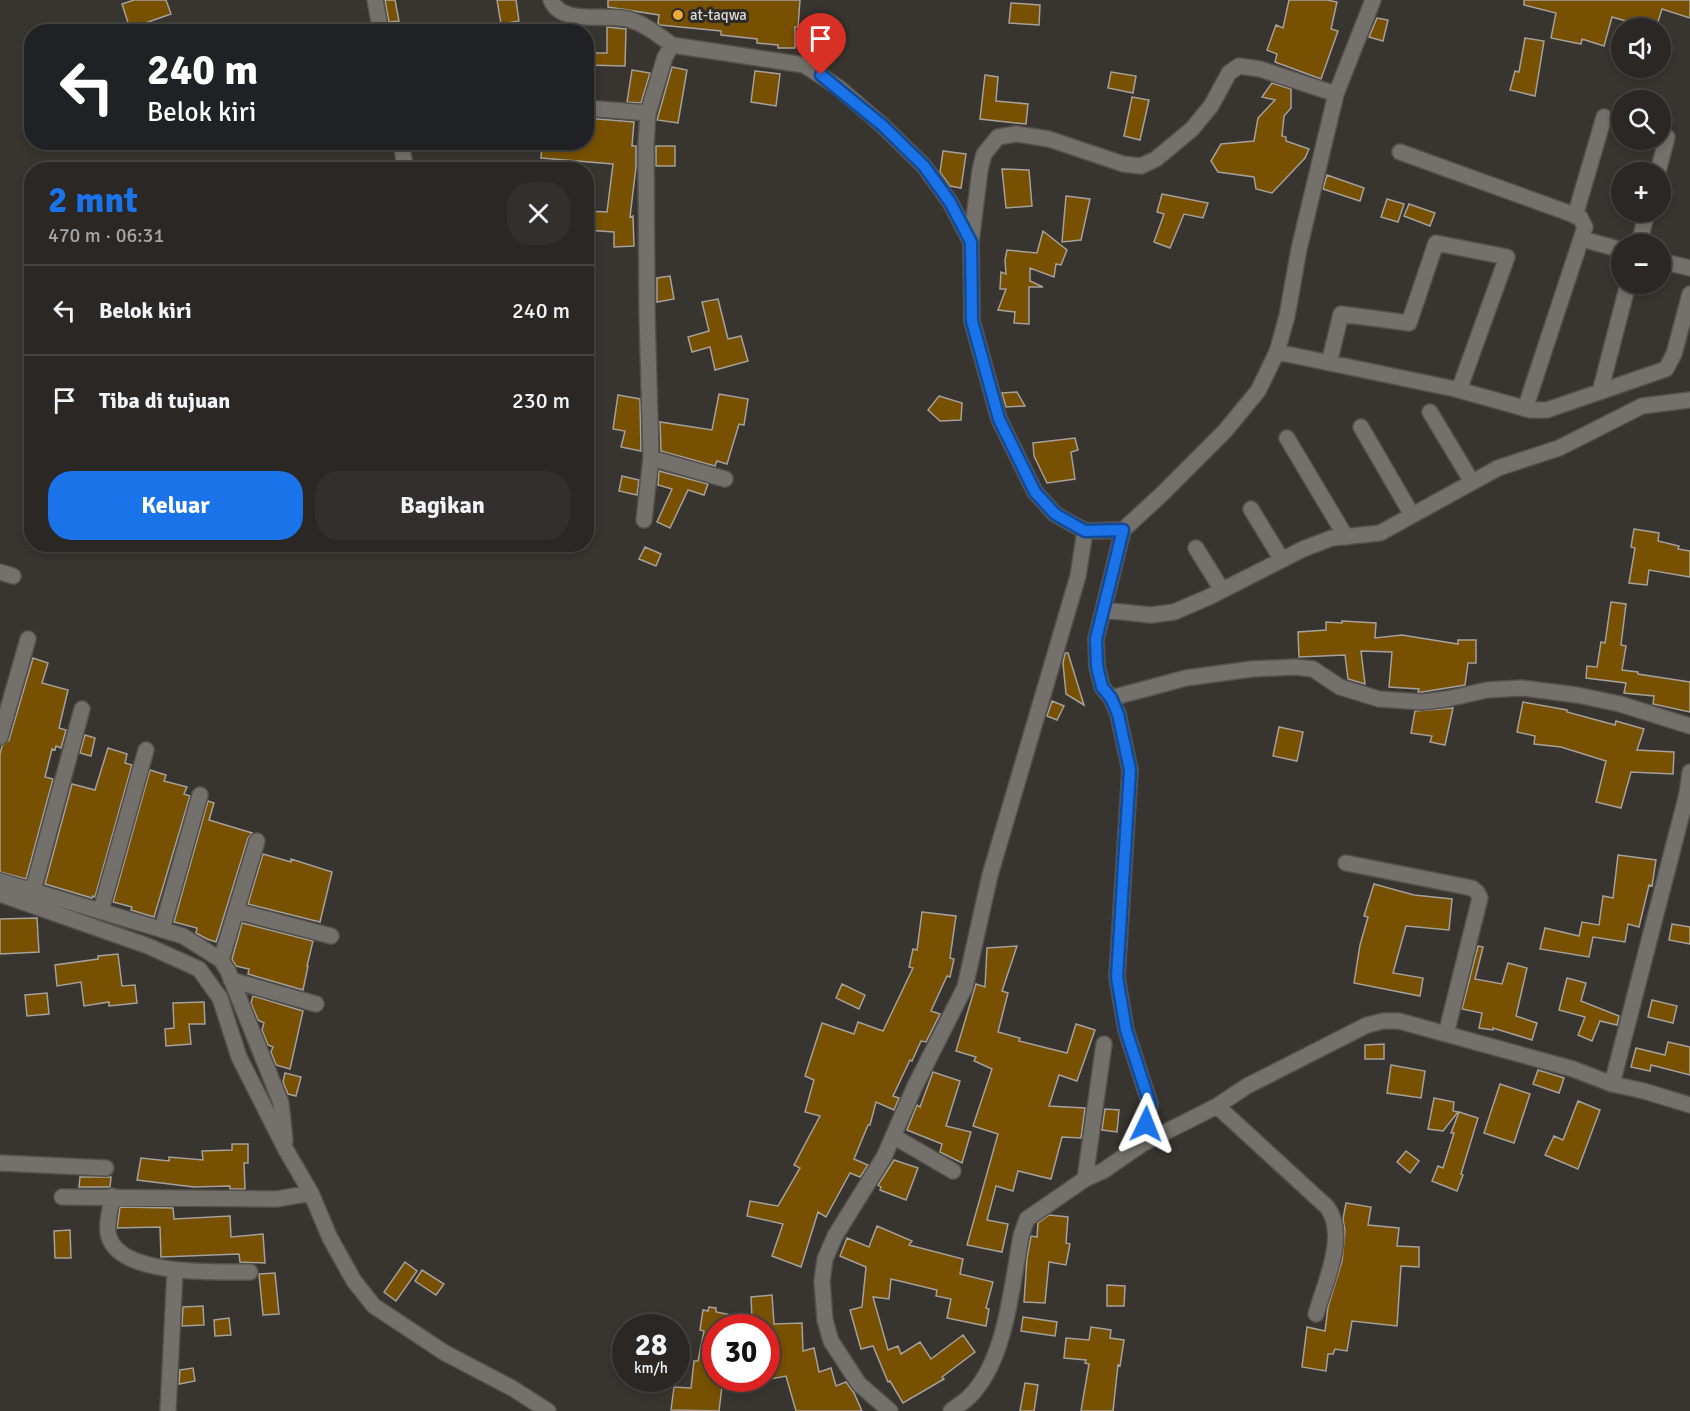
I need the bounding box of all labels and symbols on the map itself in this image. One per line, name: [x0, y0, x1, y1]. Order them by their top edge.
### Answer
place label: at-taqwa: [690, 6, 747, 24]
marker: at-taqwa: [671, 8, 685, 22]
pin: [795, 13, 846, 75]
position arrow: [1114, 1092, 1178, 1156]
speed limit sign: 30: [702, 1314, 780, 1392]

